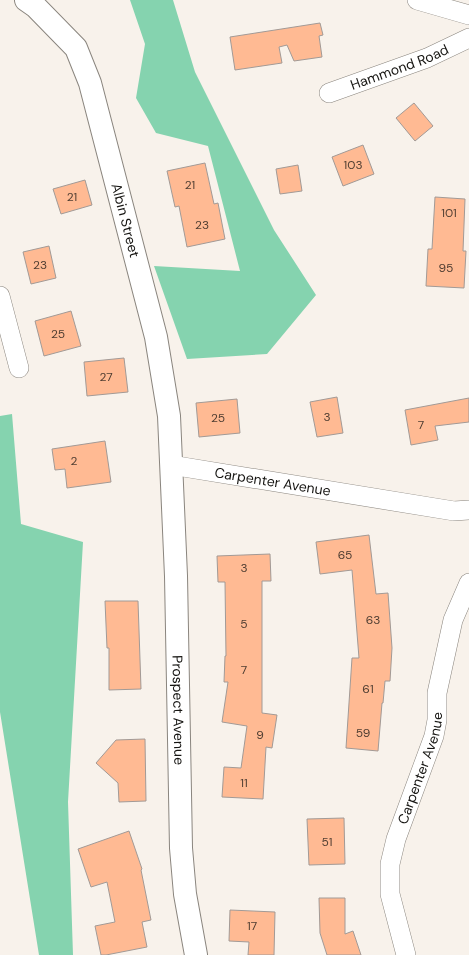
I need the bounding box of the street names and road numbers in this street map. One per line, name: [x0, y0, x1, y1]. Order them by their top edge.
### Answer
street label: Hammond Road: [348, 40, 451, 94]
street label: Albin Street: [107, 181, 144, 259]
street label: Carpenter Avenue: [213, 463, 332, 500]
street label: Prospect Avenue: [168, 655, 188, 765]
street label: Carpenter Avenue: [393, 712, 446, 827]

